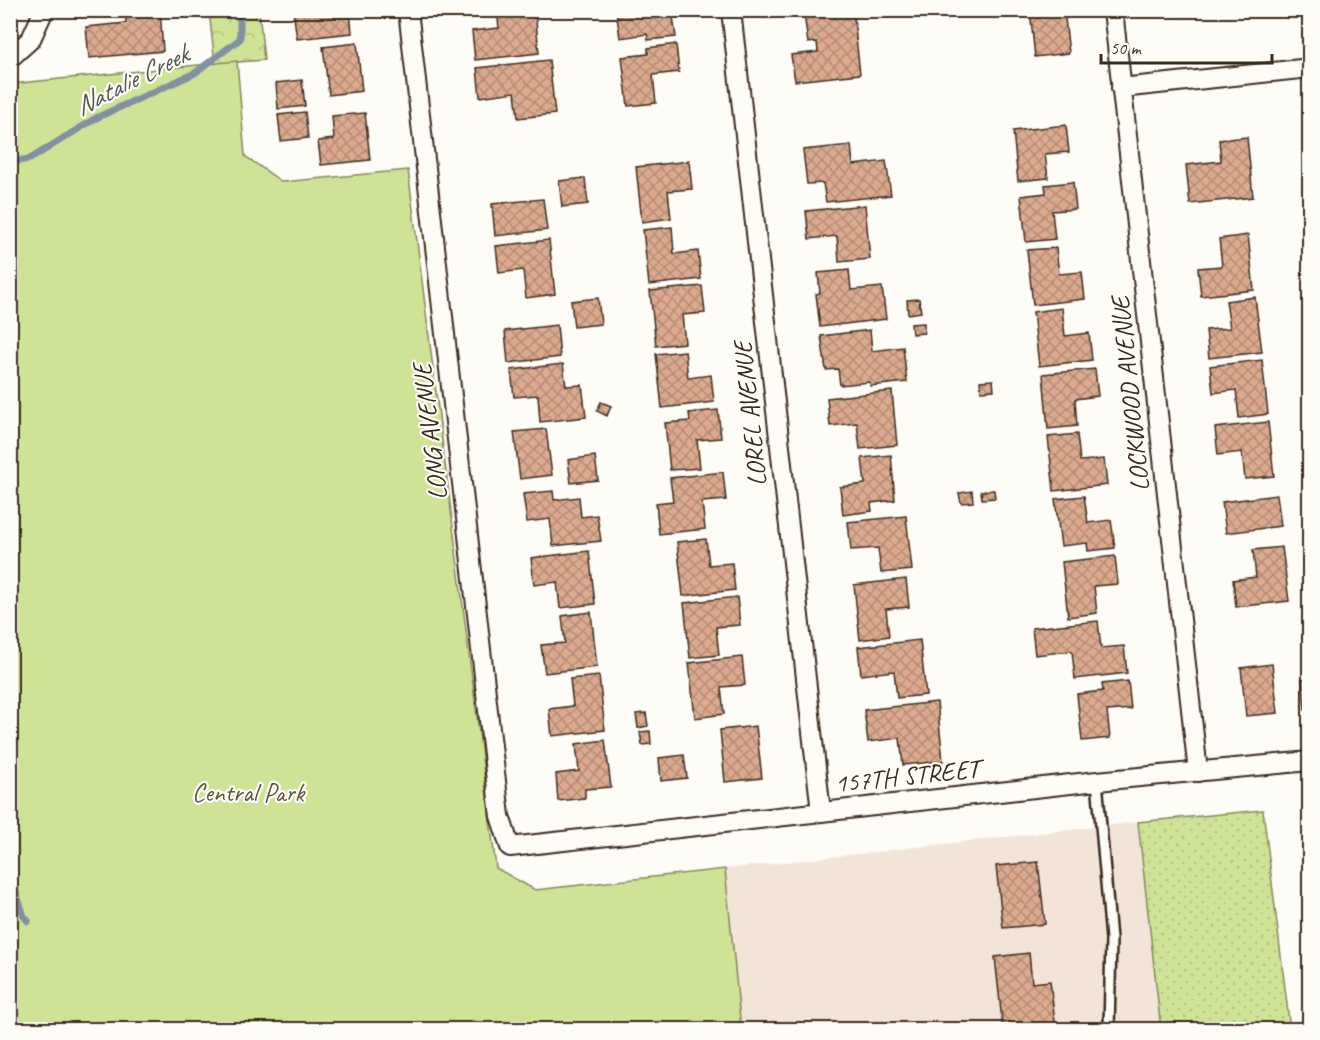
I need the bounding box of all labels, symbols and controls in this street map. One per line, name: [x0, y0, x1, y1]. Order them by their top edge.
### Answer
scale bar: [1101, 27, 1272, 65]
water label: Natalie Creek: [69, 35, 198, 123]
text: 50 m: [1110, 37, 1143, 59]
street label: LOCKWOOD AVENUE: [1103, 292, 1157, 493]
street label: LOREL AVENUE: [726, 336, 774, 488]
street label: LONG AVENUE: [405, 358, 455, 502]
street label: 157TH STREET: [833, 751, 988, 800]
park label: Central Park: [192, 776, 307, 809]

